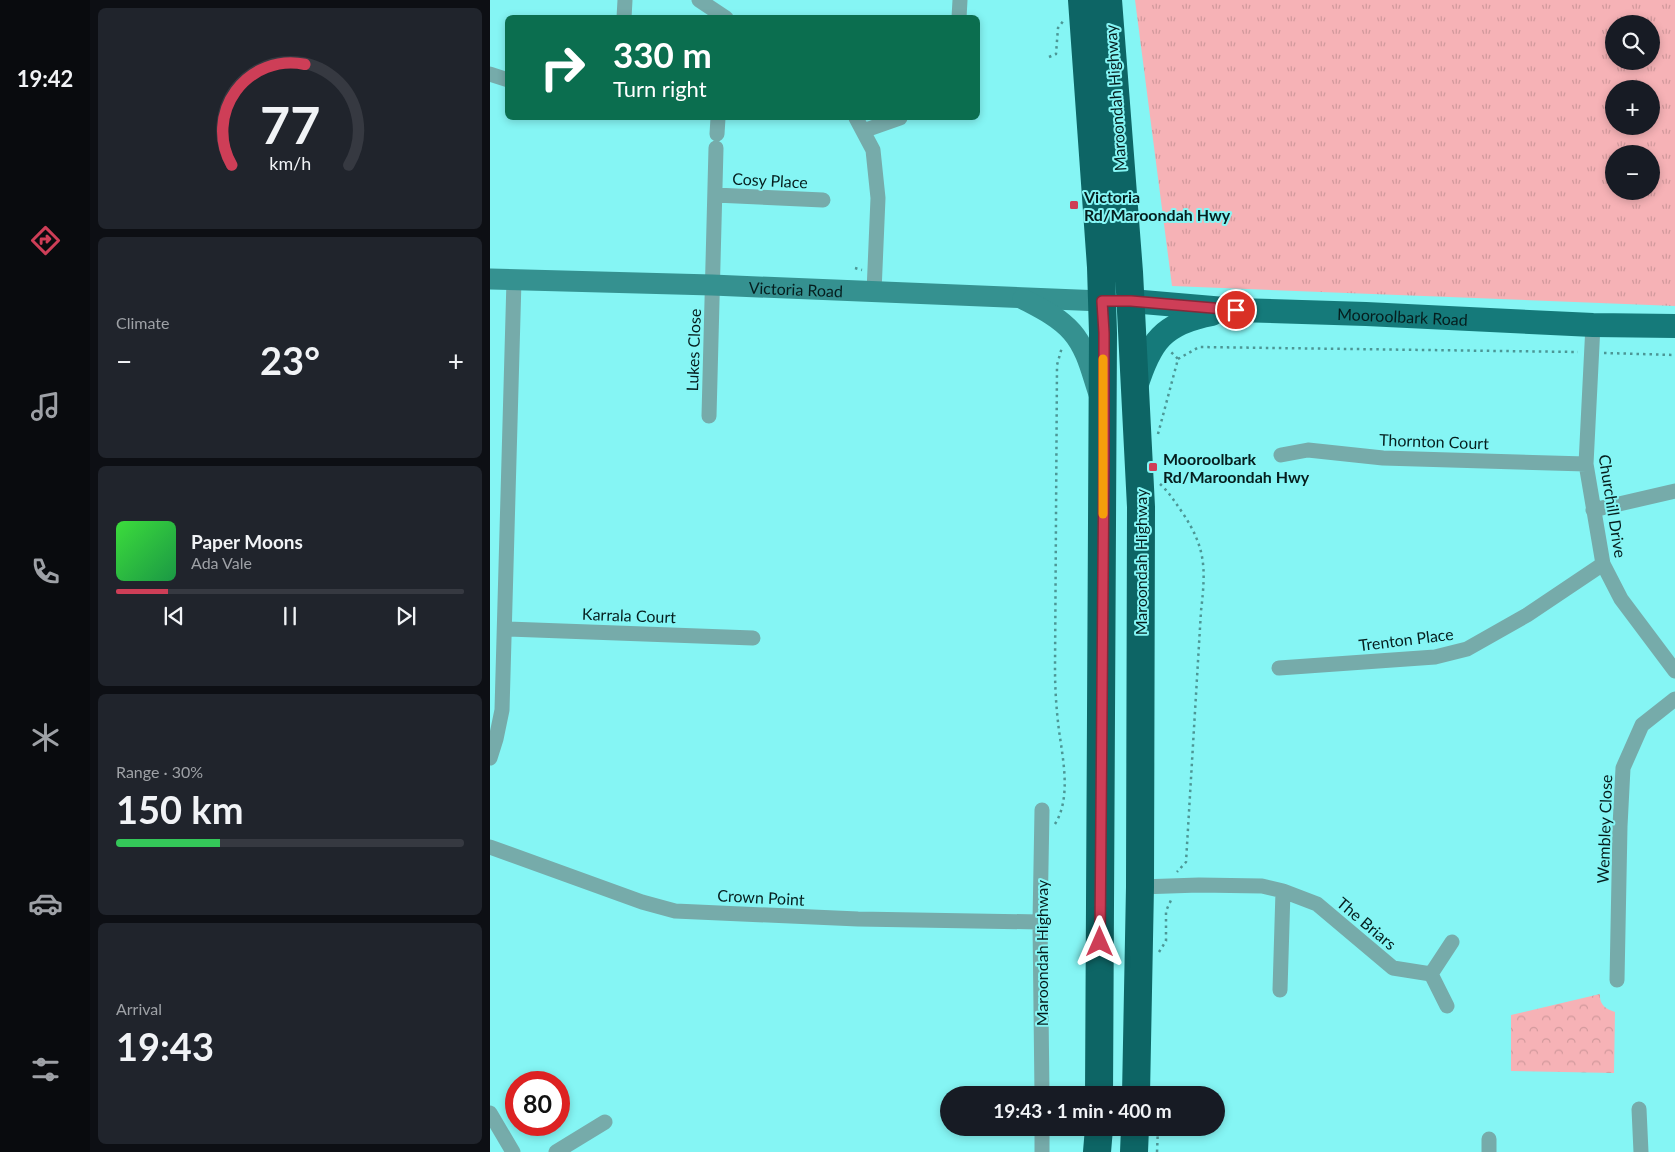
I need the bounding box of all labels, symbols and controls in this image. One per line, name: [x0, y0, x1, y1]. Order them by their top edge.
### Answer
map controls: [1605, 15, 1660, 200]
button: search: [1605, 15, 1660, 70]
street label: Maroondah Highway: [1100, 23, 1130, 172]
text: 330 m: [613, 33, 712, 75]
icon: right: [530, 35, 595, 100]
text: 19:42: [17, 65, 73, 92]
text: Turn right: [613, 75, 707, 102]
button: +: [1605, 80, 1660, 135]
text: 77: [260, 93, 320, 155]
button: −: [1605, 145, 1660, 200]
text: km/h: [269, 152, 311, 174]
street label: Cosy Place: [732, 169, 808, 191]
place label: Victoria Rd/Maroondah Hwy: [1083, 187, 1231, 224]
marker: Victoria Rd/Maroondah Hwy: [1068, 199, 1080, 211]
icon: directions: [28, 223, 63, 258]
street label: Victoria Road: [748, 277, 843, 300]
pin: [1215, 289, 1257, 331]
icon: arrive: [1222, 296, 1250, 324]
street label: Mooroolbark Road: [1337, 304, 1468, 328]
street label: Lukes Close: [682, 308, 704, 392]
text: Climate: [116, 313, 169, 332]
text: 23°: [260, 337, 320, 383]
text: −: [116, 344, 132, 378]
text: +: [448, 344, 464, 378]
icon: music: [28, 389, 63, 424]
street label: Thornton Court: [1379, 430, 1489, 452]
place label: Mooroolbark Rd/Maroondah Hwy: [1163, 449, 1310, 486]
street label: Churchill Drive: [1595, 453, 1631, 559]
marker: Mooroolbark Rd/Maroondah Hwy: [1147, 461, 1159, 473]
street label: Maroondah Highway: [1131, 488, 1150, 635]
text: Paper Moons: [191, 530, 303, 553]
text: Ada Vale: [191, 553, 252, 572]
icon: phone: [28, 554, 63, 589]
icon: previous: [160, 602, 188, 630]
icon: pause: [276, 602, 304, 630]
icon: next: [392, 602, 420, 630]
street label: Karrala Court: [582, 604, 677, 626]
street label: Trenton Place: [1357, 624, 1455, 654]
icon: climate: [28, 720, 63, 755]
text: Range · 30%: [116, 762, 203, 781]
street label: Wembley Close: [1593, 774, 1615, 884]
text: 150 km: [116, 786, 244, 832]
street label: Maroondah Highway: [1032, 879, 1051, 1026]
street label: Crown Point: [717, 885, 805, 909]
icon: car: [28, 886, 63, 921]
street label: The Briars: [1334, 893, 1400, 953]
position arrow: [1073, 915, 1125, 967]
text: Arrival: [116, 999, 162, 1018]
text: 19:43: [116, 1023, 214, 1069]
icon: filters: [28, 1052, 63, 1087]
speed limit sign: 80: [505, 1071, 570, 1136]
text: 19:43 · 1 min · 400 m: [993, 1099, 1172, 1122]

